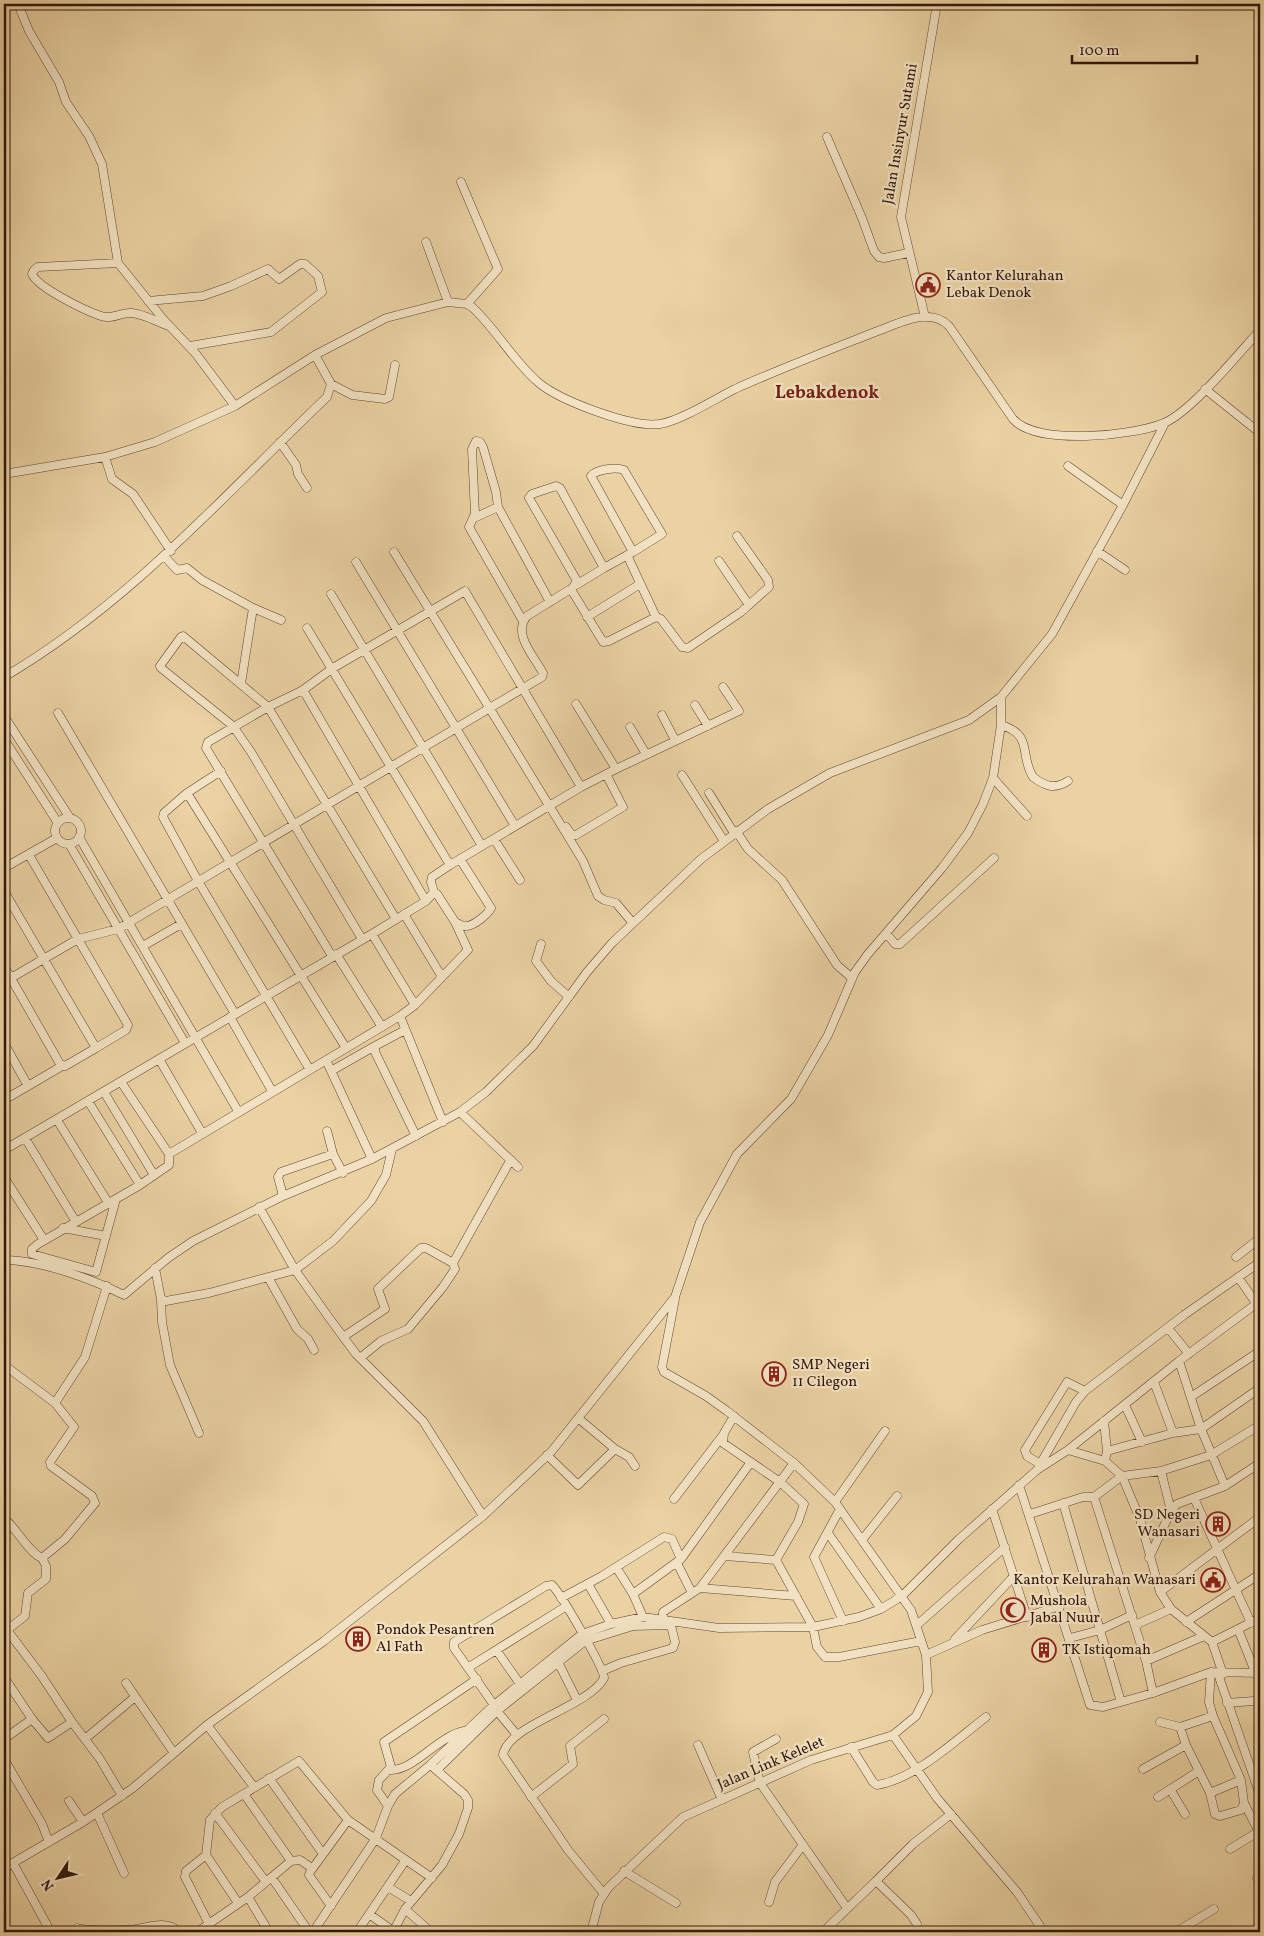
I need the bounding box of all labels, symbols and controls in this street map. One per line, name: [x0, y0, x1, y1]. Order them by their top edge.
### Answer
scale bar: [1072, 32, 1196, 64]
text: 100 m: [1079, 41, 1119, 62]
street label: Jalan Insinyur Sutami: [878, 62, 924, 206]
place label: Kantor Kelurahan Lebak Denok: [946, 266, 1064, 304]
public building icon: Kantor Kelurahan Lebak Denok: [915, 272, 941, 298]
district label: Lebakdenok: [775, 381, 879, 406]
place label: SMP Negeri 11 Cilegon: [792, 1355, 870, 1393]
building icon: SMP Negeri 11 Cilegon: [761, 1361, 787, 1387]
place label: SD Negeri Wanasari: [1134, 1505, 1200, 1543]
building icon: SD Negeri Wanasari: [1205, 1511, 1231, 1537]
public building icon: Kantor Kelurahan Wanasari: [1200, 1567, 1226, 1593]
place label: Kantor Kelurahan Wanasari: [1013, 1570, 1196, 1591]
place label: Mushola Jabal Nuur: [1030, 1591, 1100, 1629]
mosque icon: Mushola Jabal Nuur: [1000, 1597, 1026, 1623]
place label: Pondok Pesantren Al Fath: [376, 1620, 495, 1658]
building icon: Pondok Pesantren Al Fath: [345, 1626, 371, 1652]
building icon: TK Istiqomah: [1031, 1637, 1057, 1663]
place label: TK Istiqomah: [1062, 1640, 1151, 1661]
street label: Jalan Link Kelelet: [714, 1732, 828, 1796]
north arrow: [32, 1854, 82, 1904]
text: N: [38, 1875, 59, 1894]

